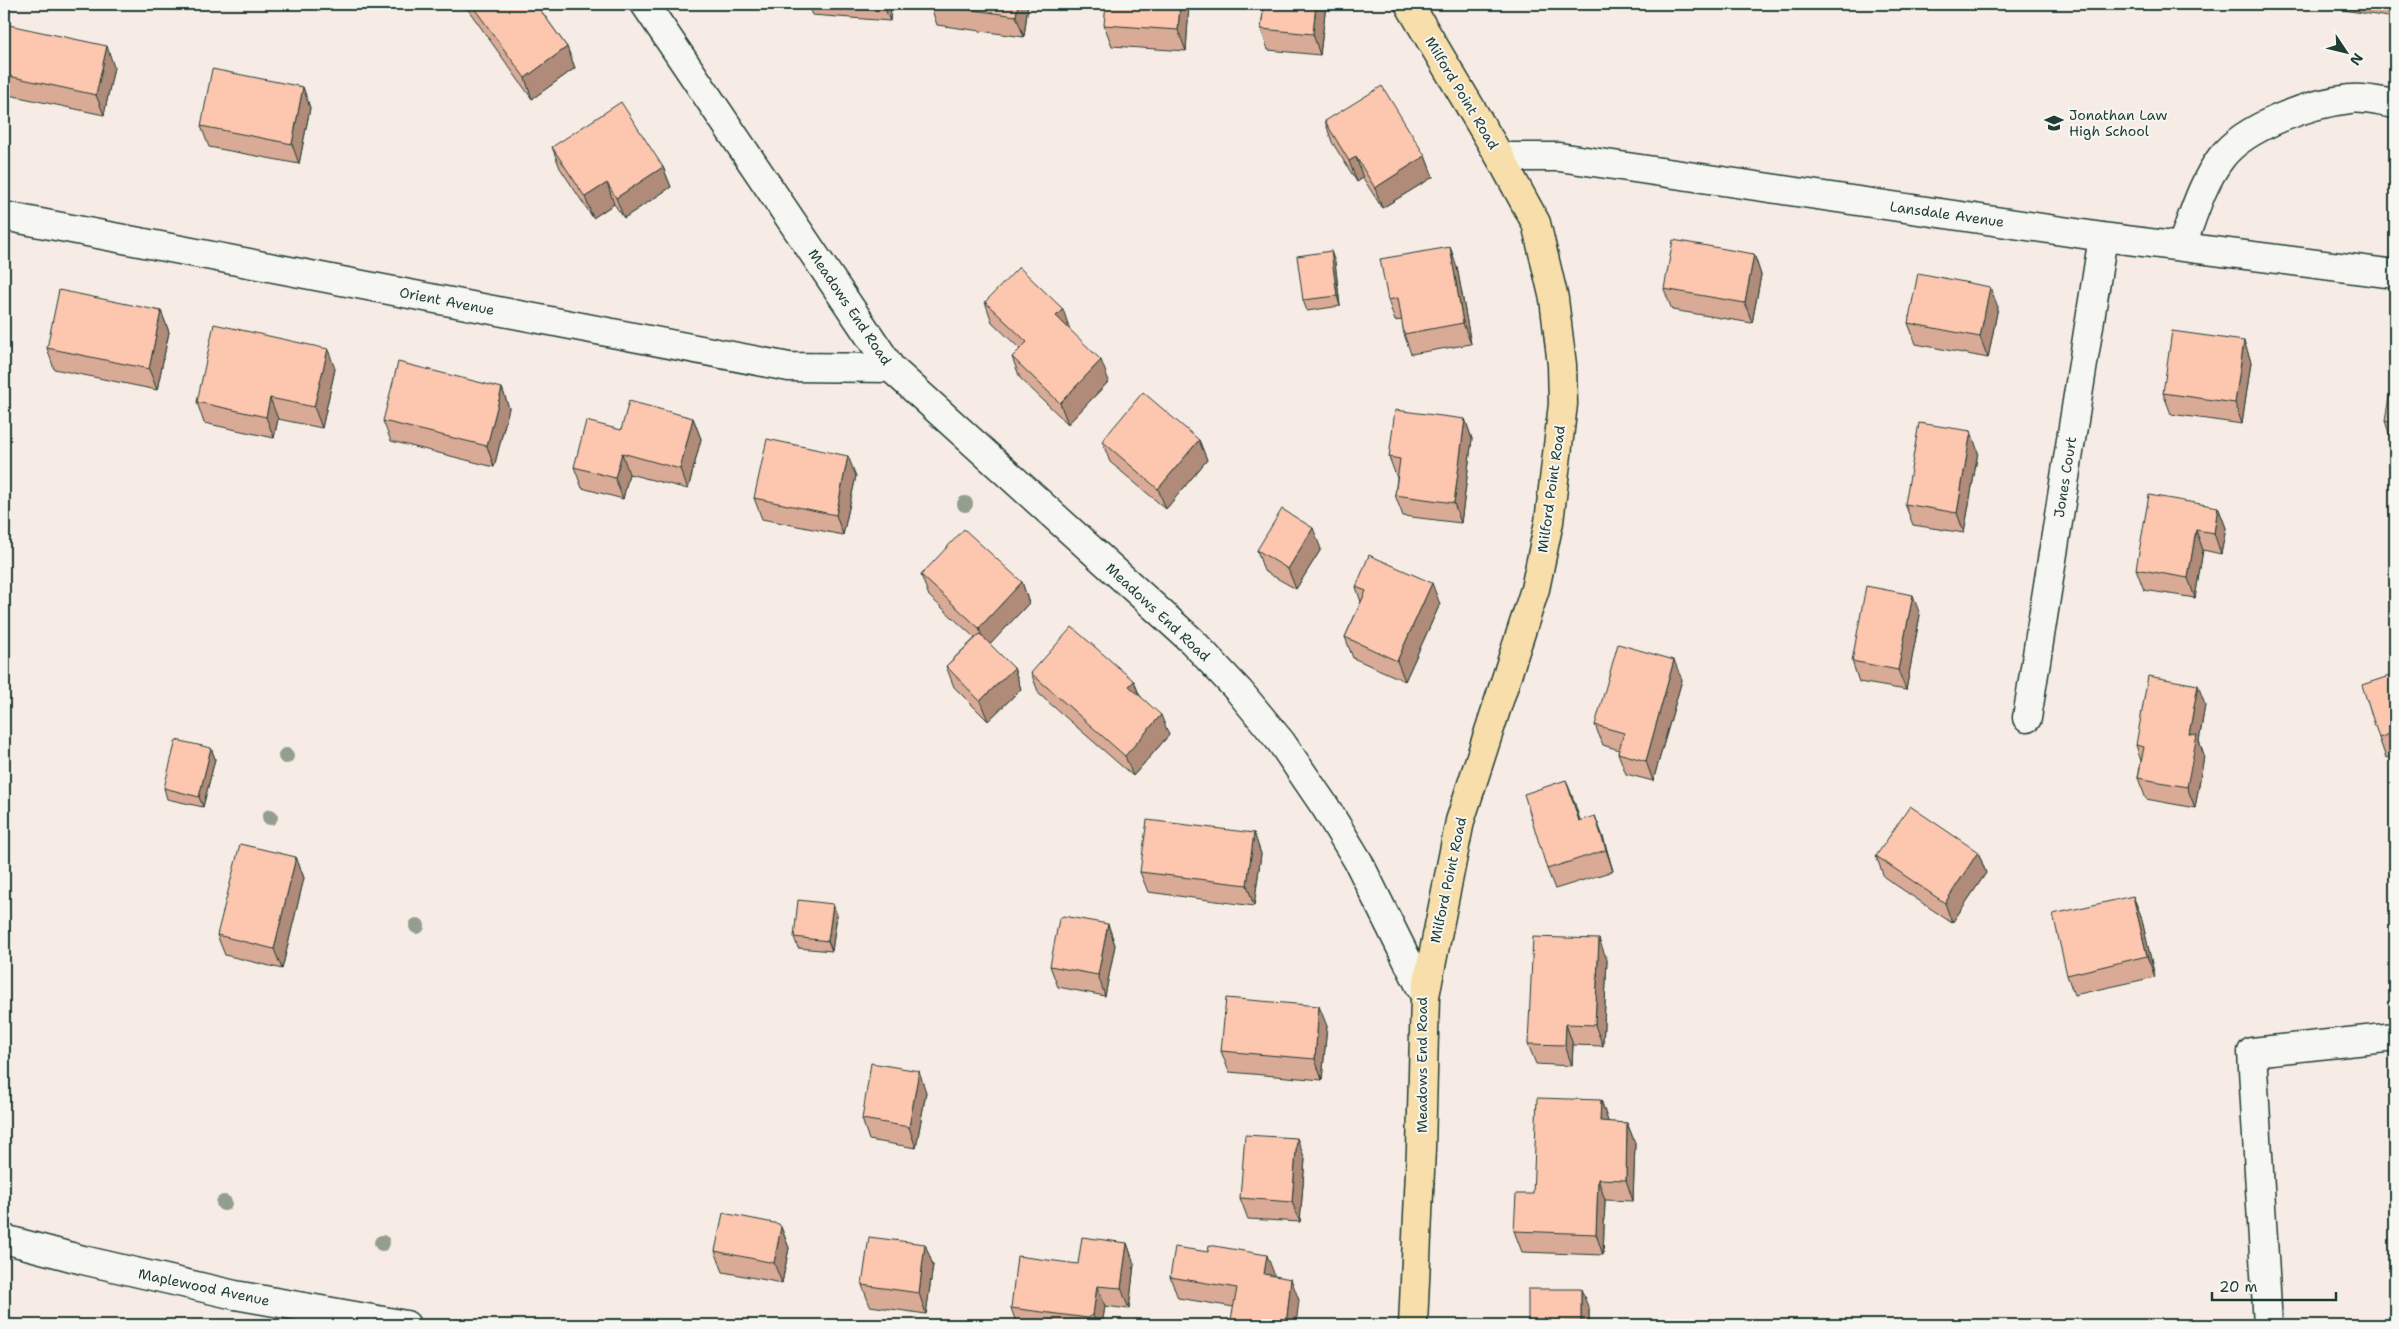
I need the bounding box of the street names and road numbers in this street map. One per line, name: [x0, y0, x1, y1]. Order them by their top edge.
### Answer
street label: Milford Point Road: [1421, 33, 1503, 153]
street label: Lansdale Avenue: [1889, 197, 2005, 231]
street label: Meadows End Road: [804, 246, 896, 369]
street label: Orient Avenue: [398, 283, 496, 319]
street label: Milford Point Road: [1533, 424, 1569, 554]
street label: Jones Court: [2050, 435, 2080, 519]
street label: Meadows End Road: [1102, 559, 1214, 665]
street label: Milford Point Road: [1426, 815, 1470, 945]
street label: Meadows End Road: [1413, 997, 1431, 1133]
street label: Maplewood Avenue: [137, 1264, 271, 1310]

